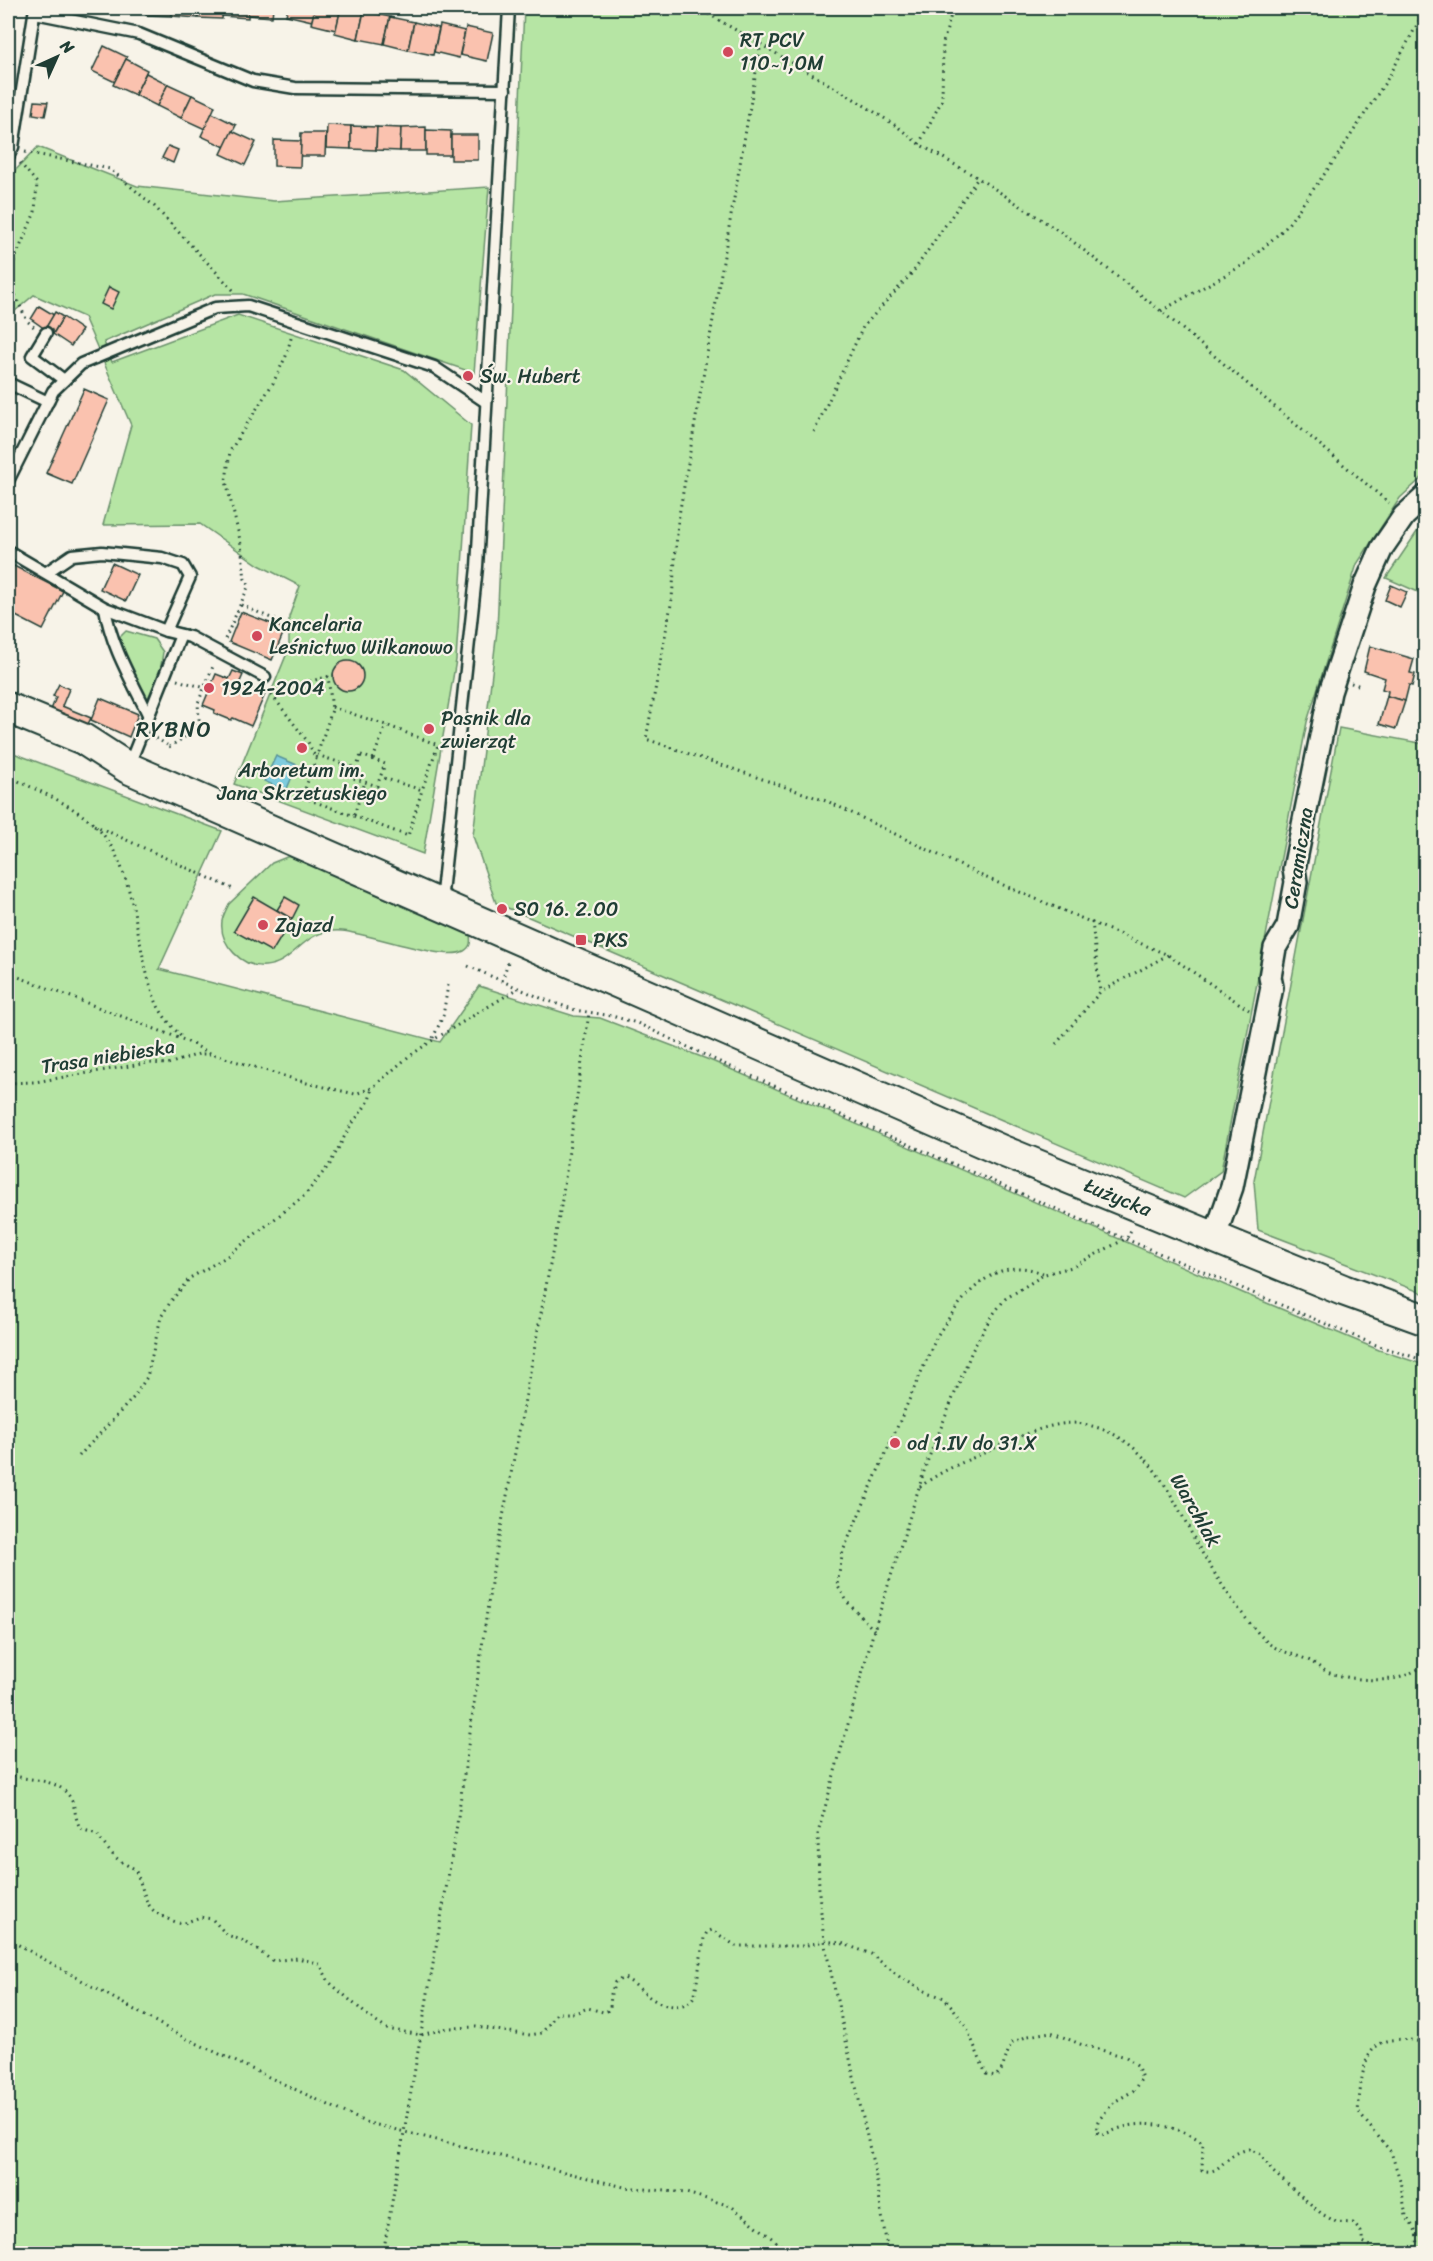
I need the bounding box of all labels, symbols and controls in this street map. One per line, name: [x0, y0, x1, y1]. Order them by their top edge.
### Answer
place label: RT PCV 110 ̴ 1,0M: [740, 23, 824, 81]
north arrow: [27, 27, 87, 87]
text: N: [52, 32, 82, 62]
marker: RT PCV 110 ̴ 1,0M: [721, 45, 735, 59]
place label: Św. Hubert: [480, 359, 581, 394]
marker: Św. Hubert: [461, 369, 475, 383]
place label: Kancelaria Leśnictwo Wilkanowo: [269, 607, 453, 665]
marker: Kancelaria Leśnictwo Wilkanowo: [250, 629, 264, 643]
place label: 1924-2004: [221, 671, 325, 706]
marker: 1924-2004: [202, 681, 216, 695]
place label: Pasnik dla zwierząt: [440, 701, 531, 759]
district label: RYBNO: [136, 710, 212, 749]
marker: Pasnik dla zwierząt: [422, 722, 436, 736]
marker: Arboretum im. Jana Skrzetuskiego: [295, 741, 309, 755]
place label: Arboretum im. Jana Skrzetuskiego: [216, 753, 387, 811]
street label: Ceramiczna: [1273, 805, 1324, 911]
place label: S0 16. 2.00: [514, 892, 618, 927]
marker: S0 16. 2.00: [495, 902, 509, 916]
place label: Zajazd: [275, 908, 334, 943]
marker: Zajazd: [256, 918, 270, 932]
place label: PKS: [593, 923, 628, 958]
marker: PKS: [574, 933, 588, 947]
street label: Trasa niebieska: [39, 1029, 177, 1084]
street label: Łużycka: [1079, 1168, 1158, 1227]
place label: od 1.IV do 31.X: [907, 1426, 1037, 1461]
marker: od 1.IV do 31.X: [888, 1436, 902, 1450]
street label: Warchlak: [1160, 1467, 1231, 1554]

